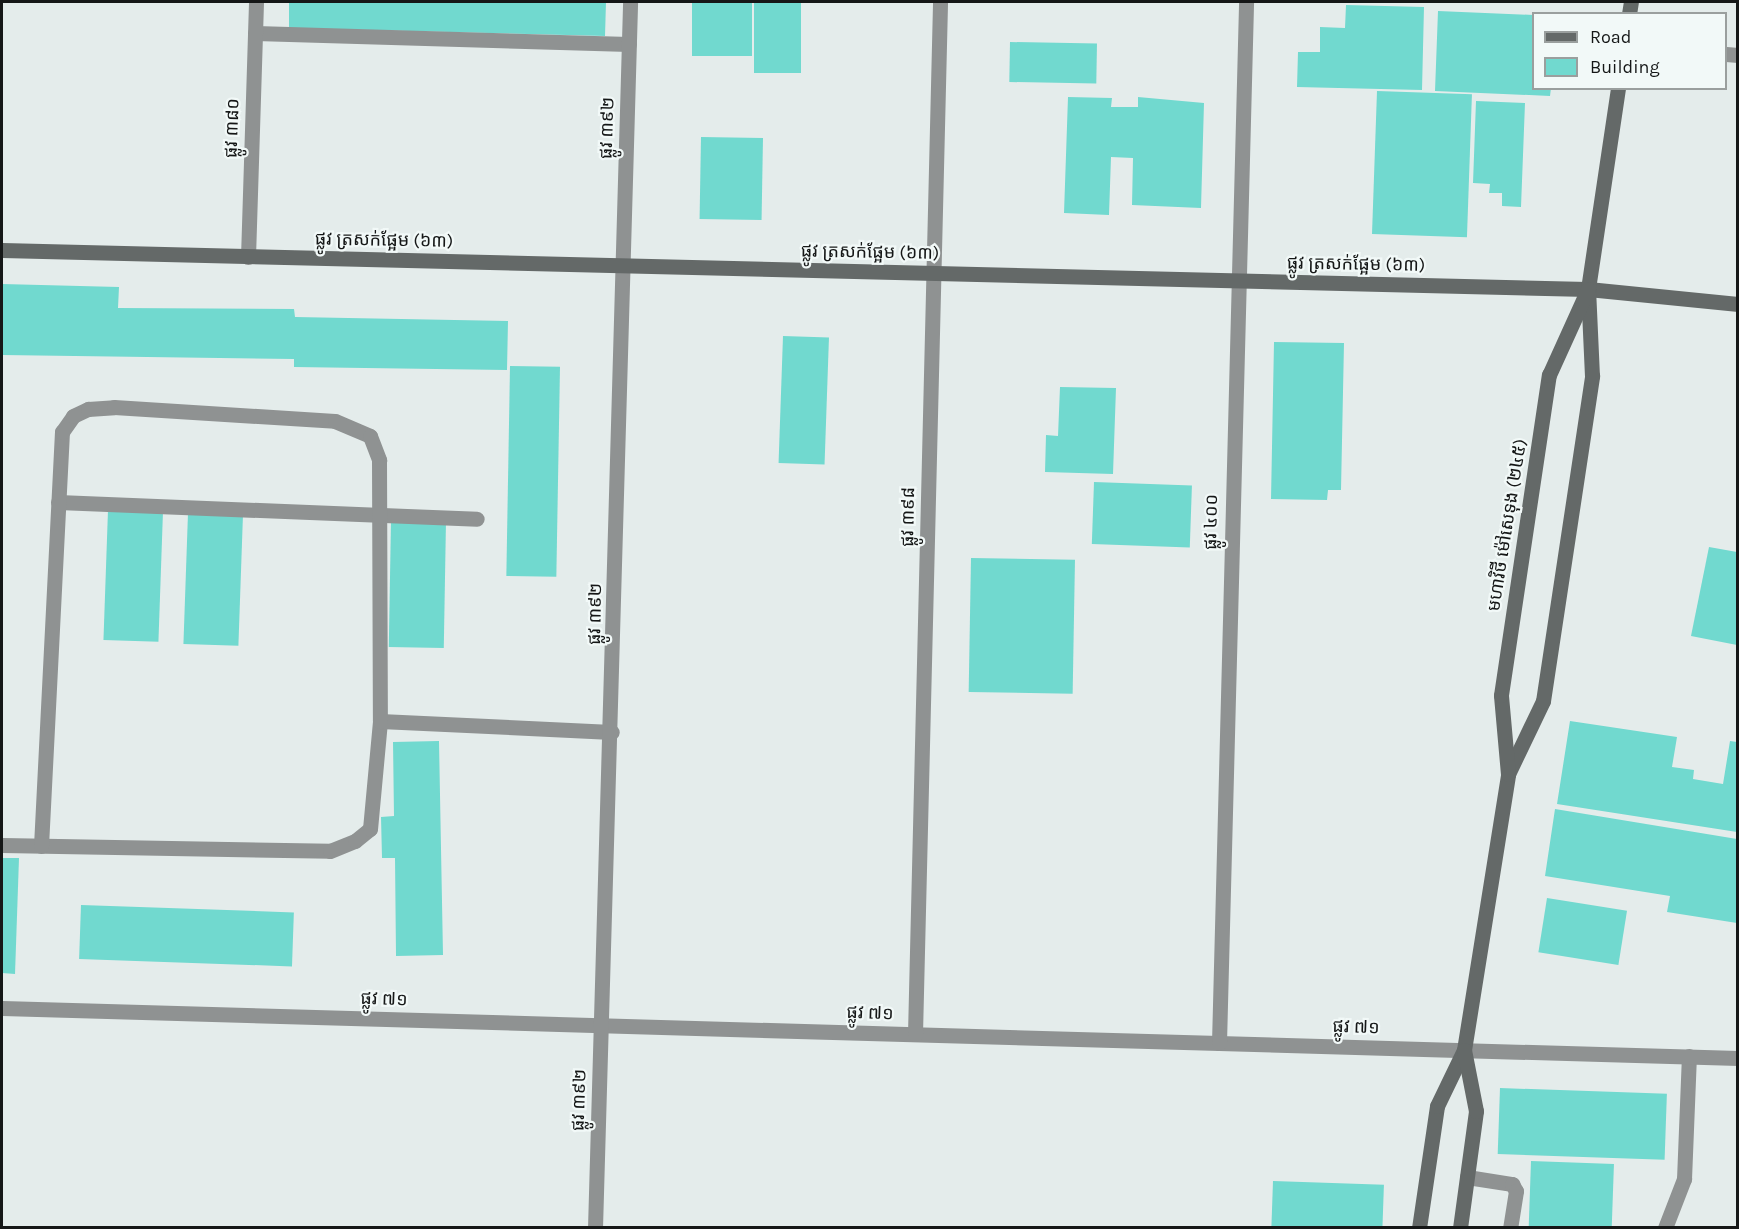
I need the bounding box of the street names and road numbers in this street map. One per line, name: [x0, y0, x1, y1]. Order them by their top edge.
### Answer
street label: ផ្លូវ ៣៩២: [595, 97, 619, 159]
street label: ផ្លូវ ៣៨០: [220, 98, 244, 158]
street label: ផ្លូវ ត្រសក់ផ្អែម (៦៣): [315, 228, 453, 252]
street label: ផ្លូវ ត្រសក់ផ្អែម (៦៣): [801, 240, 939, 264]
street label: ផ្លូវ ត្រសក់ផ្អែម (៦៣): [1287, 252, 1425, 276]
street label: មហាវិថី ម៉ៅសេទុង (២៤៥): [1483, 437, 1531, 613]
street label: ផ្លូវ ៣៩៨: [897, 487, 919, 547]
street label: ផ្លូវ ៤០០: [1200, 494, 1222, 550]
street label: ផ្លូវ ៣៩២: [584, 583, 606, 645]
street label: ផ្លូវ ៧១: [360, 987, 408, 1011]
street label: ផ្លូវ ៧១: [846, 1001, 894, 1025]
street label: ផ្លូវ ៧១: [1332, 1015, 1380, 1039]
street label: ផ្លូវ ៣៩២: [567, 1069, 591, 1131]

